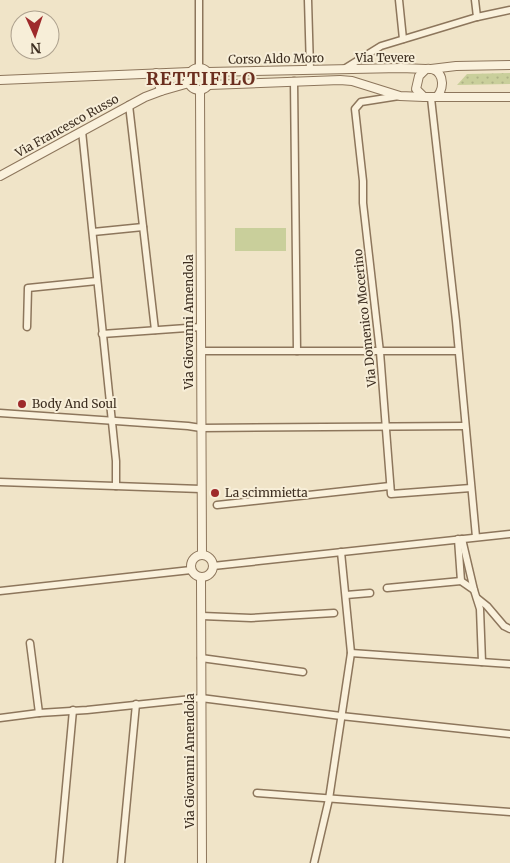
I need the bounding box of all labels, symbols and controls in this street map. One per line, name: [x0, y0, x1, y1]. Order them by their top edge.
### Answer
north arrow: [10, 10, 60, 60]
text: N: [30, 39, 42, 57]
street label: Corso Aldo Moro: [228, 50, 324, 67]
street label: Via Tevere: [354, 50, 415, 65]
district label: RETTIFILO: [146, 67, 256, 90]
street label: Via Francesco Russo: [11, 91, 121, 161]
street label: Via Domenico Mocerino: [350, 248, 379, 389]
street label: Via Giovanni Amendola: [181, 254, 196, 391]
place label: Body And Soul: [32, 396, 117, 411]
marker: Body And Soul: [16, 398, 28, 410]
place label: La scimmietta: [225, 485, 308, 500]
marker: La scimmietta: [209, 487, 221, 499]
street label: Via Giovanni Amendola: [182, 693, 197, 830]

